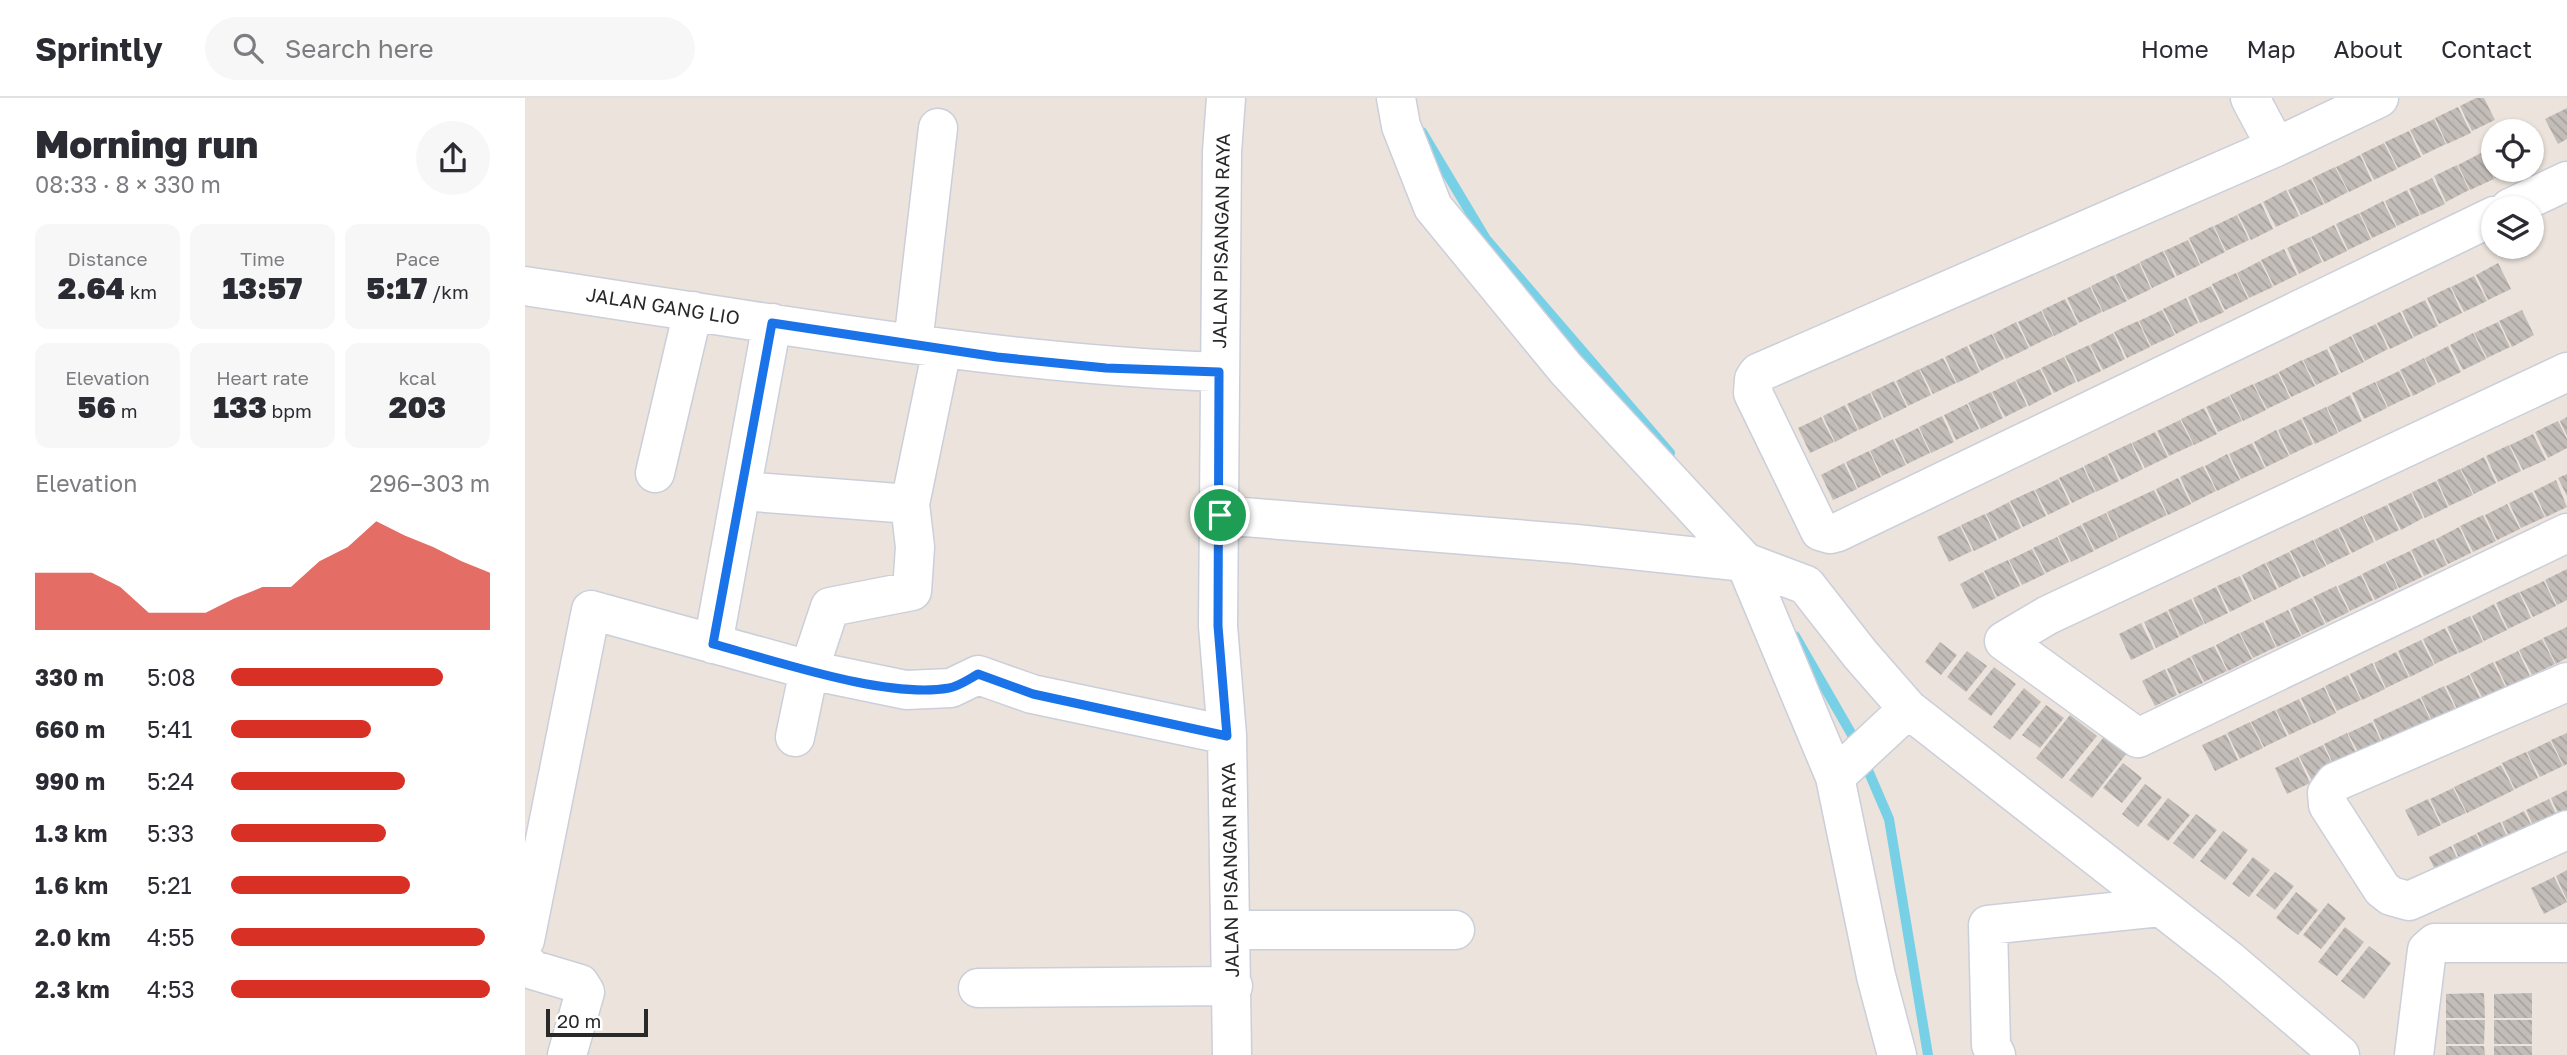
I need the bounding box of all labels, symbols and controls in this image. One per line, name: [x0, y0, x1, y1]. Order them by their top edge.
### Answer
search box: [205, 17, 695, 80]
text: Sprintly: [35, 29, 163, 68]
icon: search: [229, 29, 267, 67]
text: Search here: [285, 33, 434, 64]
text: Home: [2141, 34, 2209, 63]
text: Map: [2247, 34, 2296, 63]
text: About: [2334, 34, 2403, 63]
text: Contact: [2441, 34, 2532, 63]
map controls: [2481, 119, 2544, 259]
button: locate: [2481, 119, 2544, 182]
text: Morning run: [35, 121, 258, 166]
button: share: [416, 121, 490, 195]
street label: JALAN PISANGAN RAYA: [1207, 133, 1234, 349]
text: 08:33 · 8 × 330 m: [35, 170, 221, 198]
button: layers: [2481, 196, 2544, 259]
text: Distance: [68, 247, 147, 270]
text: Time: [240, 247, 285, 270]
text: Pace: [395, 247, 440, 270]
text: 2.64: [58, 270, 125, 306]
text: 13:57: [223, 270, 302, 306]
text: 5:17: [366, 270, 427, 306]
text: km: [125, 280, 157, 303]
text: /km: [427, 280, 469, 303]
street label: JALAN GANG LIO: [585, 282, 742, 329]
text: Elevation: [65, 366, 150, 389]
text: Heart rate: [216, 366, 309, 389]
text: kcal: [399, 366, 436, 389]
text: 56: [78, 389, 116, 425]
text: 133: [213, 389, 267, 425]
text: 203: [389, 389, 446, 425]
text: m: [116, 399, 137, 422]
text: bpm: [267, 399, 312, 422]
text: Elevation: [35, 469, 137, 497]
text: 296–303 m: [369, 469, 490, 497]
pin: [1190, 485, 1250, 545]
icon: arrive: [1201, 496, 1239, 534]
text: 330 m: [35, 663, 104, 691]
text: 5:08: [147, 663, 196, 691]
text: 660 m: [35, 715, 105, 743]
text: 5:41: [147, 715, 192, 743]
street label: JALAN PISANGAN RAYA: [1216, 762, 1243, 978]
text: 990 m: [35, 767, 105, 795]
text: 5:24: [147, 767, 195, 795]
text: 1.3 km: [35, 819, 107, 847]
text: 5:33: [147, 819, 194, 847]
text: 1.6 km: [35, 871, 108, 899]
text: 5:21: [147, 871, 192, 899]
text: 2.0 km: [35, 923, 111, 951]
text: 4:55: [147, 923, 195, 951]
text: 2.3 km: [35, 975, 110, 1003]
text: 4:53: [147, 975, 195, 1003]
scale bar: [546, 1006, 647, 1038]
text: 20 m: [557, 1009, 601, 1032]

